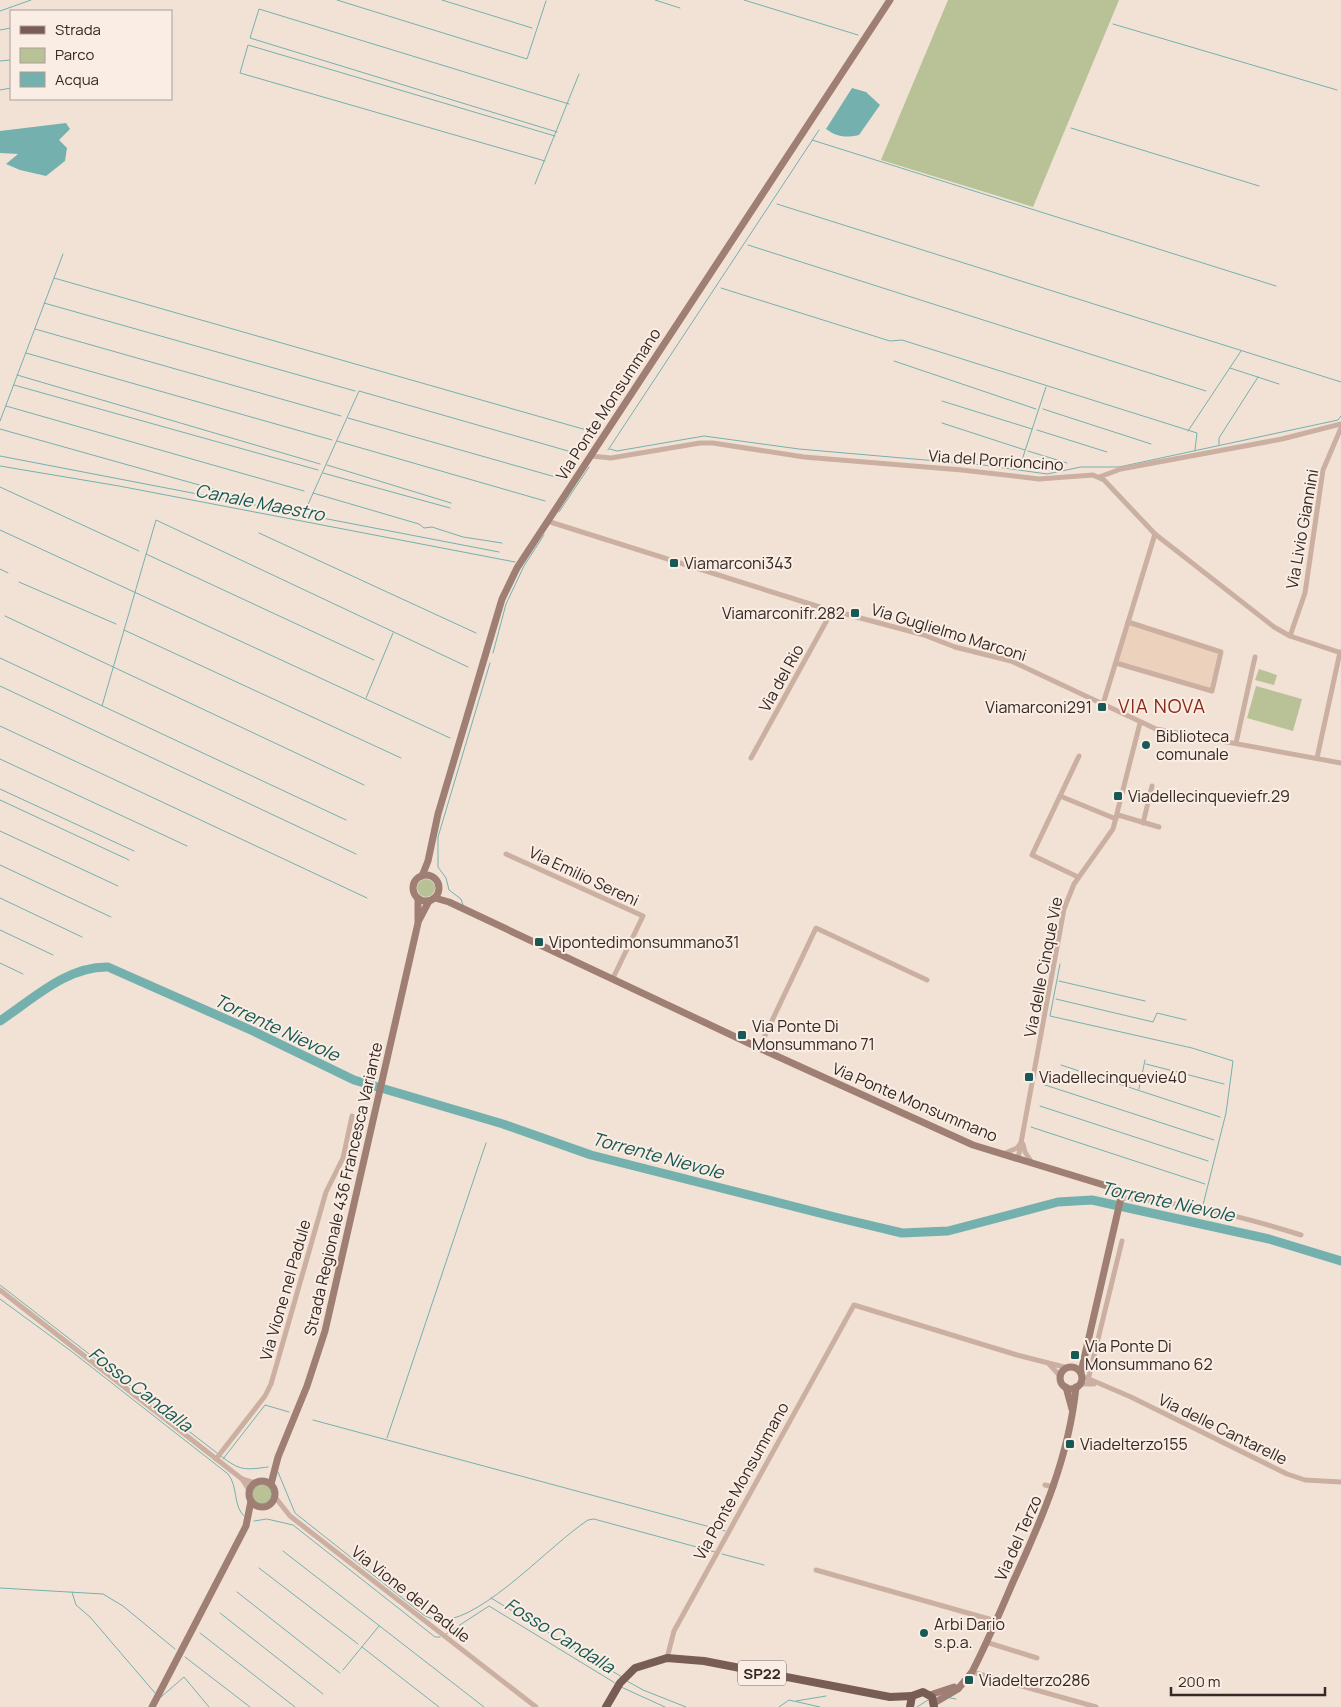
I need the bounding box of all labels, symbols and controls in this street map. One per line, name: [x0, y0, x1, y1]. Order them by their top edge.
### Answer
legend: [10, 10, 172, 100]
text: Strada: [55, 19, 101, 40]
text: Parco: [55, 44, 94, 65]
text: Acqua: [55, 69, 99, 90]
street label: Via Ponte Monsummano: [550, 324, 666, 484]
street label: Via del Porrioncino: [928, 444, 1064, 476]
street label: Via Livio Giannini: [1281, 467, 1323, 591]
water label: Canale Maestro: [193, 478, 328, 527]
place label: Viamarconi343: [684, 552, 792, 574]
marker: Viamarconi343: [668, 557, 680, 569]
street label: Via Guglielmo Marconi: [869, 598, 1029, 666]
place label: Viamarconifr.282: [722, 602, 845, 624]
marker: Viamarconifr.282: [849, 607, 861, 619]
street label: Via del Rio: [753, 640, 809, 716]
district label: VIA NOVA: [1118, 693, 1206, 719]
place label: Viamarconi291: [985, 696, 1092, 718]
marker: Viamarconi291: [1096, 701, 1108, 713]
place label: Biblioteca comunale: [1156, 725, 1229, 765]
marker: Biblioteca comunale: [1140, 739, 1152, 751]
place label: Viadellecinqueviefr.29: [1128, 785, 1290, 807]
marker: Viadellecinqueviefr.29: [1112, 790, 1124, 802]
street label: Via Emilio Sereni: [525, 841, 643, 911]
street label: Via delle Cinque Vie: [1019, 895, 1067, 1039]
place label: Vipontedimonsummano31: [549, 931, 740, 953]
marker: Vipontedimonsummano31: [533, 936, 545, 948]
water label: Torrente Nievole: [211, 987, 345, 1067]
place label: Via Ponte Di Monsummano 71: [752, 1015, 875, 1055]
marker: Via Ponte Di Monsummano 71: [736, 1029, 748, 1041]
street label: Strada Regionale 436 Francesca Variante: [298, 1040, 388, 1338]
street label: Via Ponte Monsummano: [829, 1057, 1001, 1147]
place label: Viadellecinquevie40: [1039, 1066, 1187, 1088]
marker: Viadellecinquevie40: [1023, 1071, 1035, 1083]
water label: Torrente Nievole: [589, 1126, 728, 1185]
water label: Torrente Nievole: [1099, 1175, 1238, 1227]
street label: Via Vione nel Padule: [254, 1217, 316, 1363]
place label: Via Ponte Di Monsummano 62: [1085, 1335, 1213, 1375]
water label: Fosso Candalla: [84, 1341, 198, 1438]
marker: Via Ponte Di Monsummano 62: [1069, 1349, 1081, 1361]
street label: Via delle Cantarelle: [1155, 1388, 1291, 1470]
street label: Via Ponte Monsummano: [688, 1398, 794, 1564]
place label: Viadelterzo155: [1080, 1433, 1188, 1455]
marker: Viadelterzo155: [1064, 1438, 1076, 1450]
street label: Via del Terzo: [989, 1492, 1047, 1584]
street label: Via Vione del Padule: [347, 1540, 475, 1648]
water label: Fosso Candalla: [501, 1592, 620, 1679]
place label: Arbi Dario s.p.a.: [934, 1613, 1005, 1653]
marker: Arbi Dario s.p.a.: [918, 1627, 930, 1639]
road number: SP22: [738, 1660, 786, 1686]
scale bar: [1171, 1664, 1325, 1696]
place label: Viadelterzo286: [979, 1669, 1090, 1691]
text: 200 m: [1178, 1671, 1221, 1692]
marker: Viadelterzo286: [963, 1674, 975, 1686]

